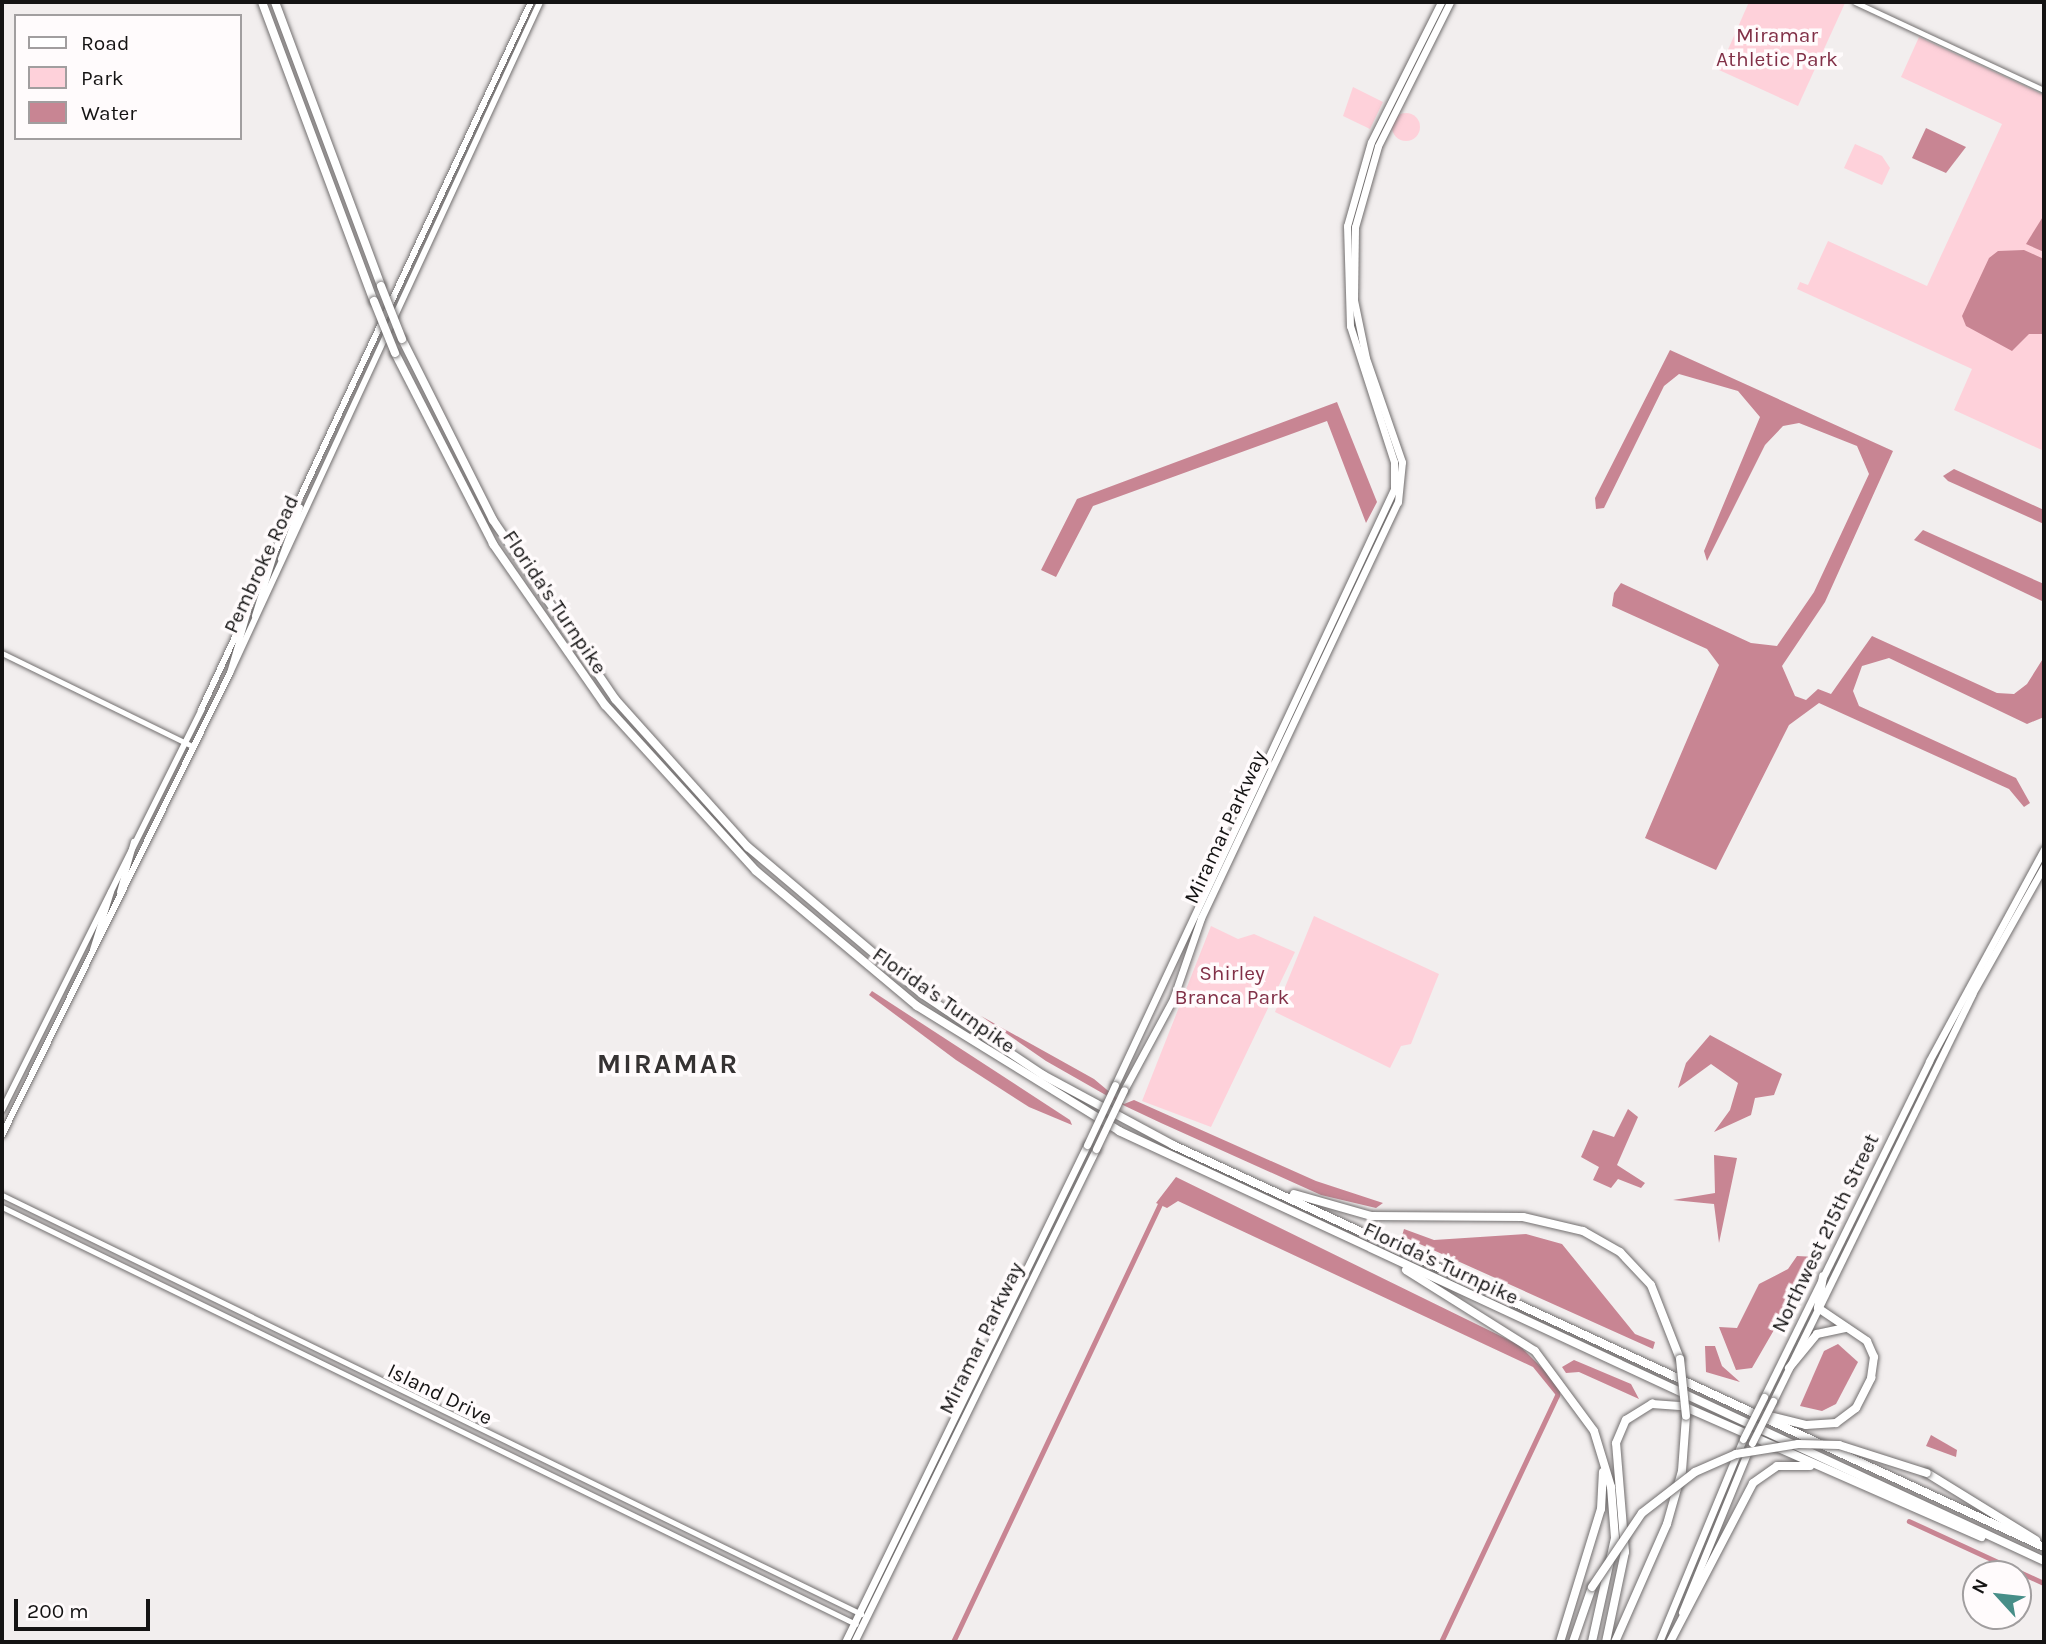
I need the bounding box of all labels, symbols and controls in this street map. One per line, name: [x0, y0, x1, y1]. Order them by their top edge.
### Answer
legend: [14, 14, 242, 140]
park label: Miramar Athletic Park: [1716, 22, 1838, 72]
text: Road: [81, 31, 129, 55]
text: Park: [81, 66, 124, 90]
text: Water: [81, 101, 137, 125]
street label: Pembroke Road: [218, 491, 304, 637]
street label: Florida's Turnpike: [498, 525, 612, 679]
street label: Miramar Parkway: [1178, 746, 1272, 908]
street label: Florida's Turnpike: [868, 941, 1020, 1059]
park label: Shirley Branca Park: [1175, 960, 1289, 1010]
district label: MIRAMAR: [598, 1047, 738, 1081]
street label: Northwest 215th Street: [1766, 1129, 1884, 1337]
street label: Florida's Turnpike: [1359, 1216, 1523, 1310]
street label: Miramar Parkway: [933, 1258, 1029, 1418]
street label: Island Drive: [383, 1358, 497, 1430]
north arrow: [1962, 1560, 2032, 1630]
text: N: [1967, 1575, 1993, 1597]
scale bar: [18, 1584, 154, 1628]
text: 200 m: [27, 1599, 89, 1623]

